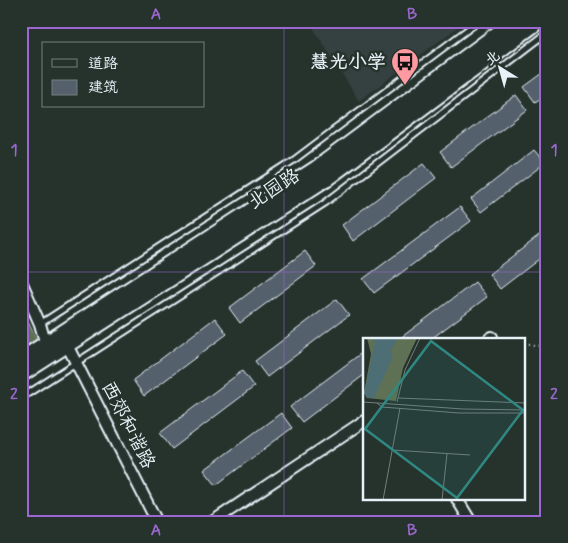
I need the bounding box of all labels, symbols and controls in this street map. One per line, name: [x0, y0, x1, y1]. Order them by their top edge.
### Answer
text: A: [151, 4, 161, 25]
text: B: [407, 4, 417, 25]
legend: [42, 42, 205, 108]
north arrow: [476, 42, 526, 92]
bus stop icon: 慧光小学: [390, 47, 420, 86]
text: 北: [482, 47, 504, 70]
place label: 慧光小学: [310, 50, 386, 75]
text: 道路: [88, 54, 118, 74]
text: 建筑: [88, 78, 118, 98]
text: 1: [10, 140, 18, 161]
text: 1: [550, 140, 558, 161]
street label: 北园路: [243, 163, 305, 215]
inset map: [363, 338, 526, 500]
street label: 西郊和谐路: [95, 377, 161, 473]
text: 2: [10, 384, 18, 405]
text: 2: [550, 384, 558, 405]
text: A: [151, 520, 161, 541]
text: B: [407, 520, 417, 541]

